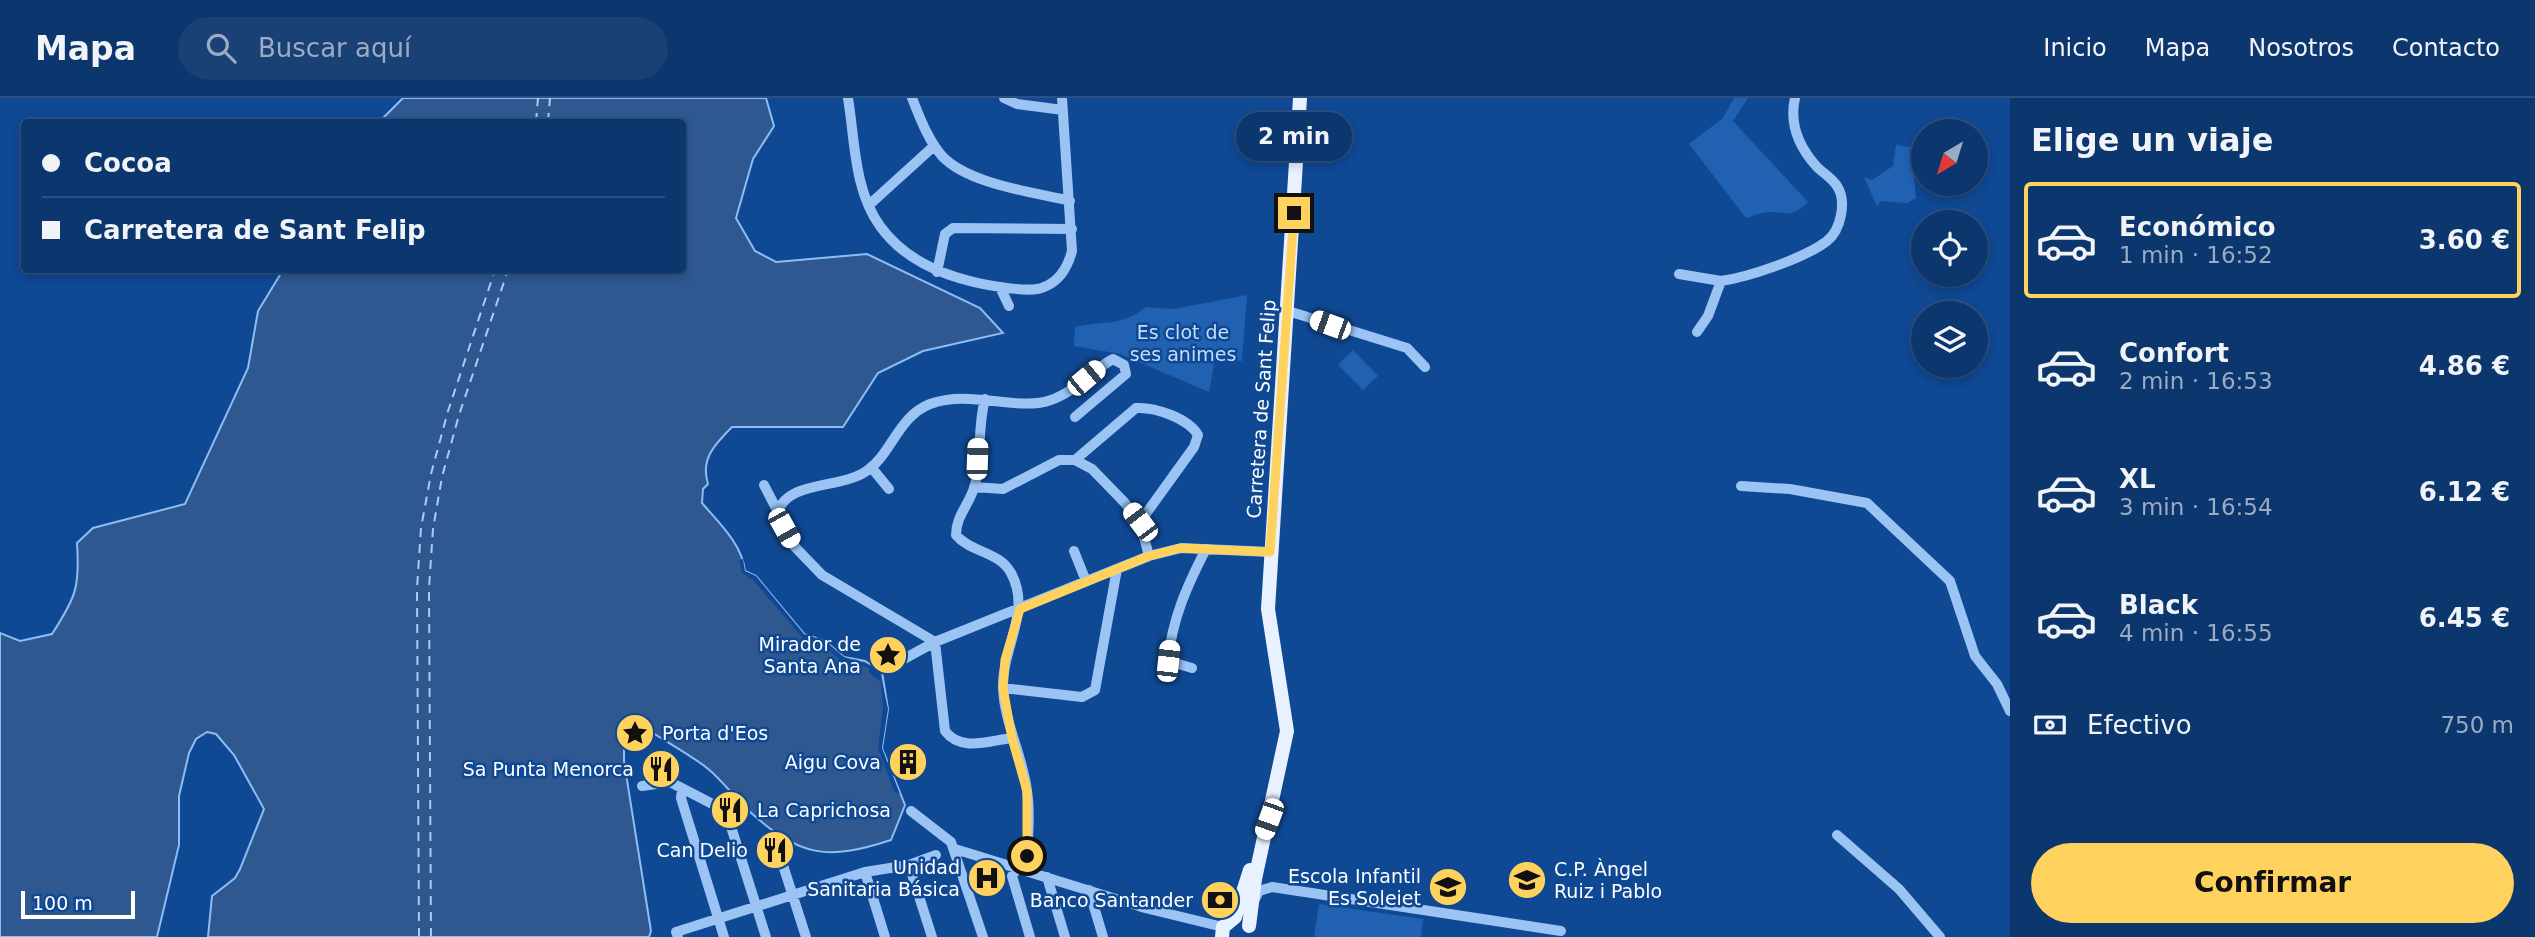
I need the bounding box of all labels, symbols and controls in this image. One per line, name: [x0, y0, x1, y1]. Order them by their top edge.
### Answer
search box: [178, 17, 668, 80]
text: Mapa: [35, 29, 136, 68]
icon: search: [202, 29, 240, 67]
text: Buscar aquí: [258, 33, 411, 63]
text: Inicio: [2043, 34, 2107, 62]
text: Mapa: [2145, 34, 2210, 62]
text: Nosotros: [2248, 34, 2354, 62]
text: Contacto: [2392, 34, 2500, 62]
callout: 2 min: [1236, 111, 1352, 160]
north arrow: [1911, 119, 1988, 196]
map controls: [1911, 119, 1988, 378]
text: Elige un viaje: [2031, 121, 2273, 159]
text: 2 min: [1258, 123, 1330, 149]
text: Cocoa: [84, 148, 172, 178]
route end: [1278, 197, 1310, 229]
icon: car: [2035, 209, 2098, 272]
button: locate: [1911, 210, 1988, 287]
text: Económico: [2119, 212, 2276, 242]
text: Carretera de Sant Felip: [84, 215, 426, 245]
text: 3.60 €: [2419, 225, 2510, 255]
text: 1 min · 16:52: [2119, 242, 2273, 268]
street label: Carretera de Sant Felip: [1242, 299, 1280, 519]
button: layers: [1911, 301, 1988, 378]
car: [1307, 308, 1354, 342]
park label: Es clot de ses animes: [1130, 321, 1236, 365]
icon: car: [2035, 335, 2098, 398]
text: Confort: [2119, 338, 2229, 368]
text: 4.86 €: [2419, 351, 2510, 381]
car: [1064, 356, 1109, 400]
text: 2 min · 16:53: [2119, 368, 2273, 394]
car: [966, 438, 989, 480]
icon: car: [2035, 461, 2098, 524]
text: XL: [2119, 464, 2156, 494]
text: 6.12 €: [2419, 477, 2510, 507]
text: 3 min · 16:54: [2119, 494, 2273, 520]
car: [1119, 499, 1162, 545]
car: [765, 505, 804, 551]
icon: car: [2035, 587, 2098, 650]
text: Black: [2119, 590, 2198, 620]
text: 6.45 €: [2419, 603, 2510, 633]
text: 4 min · 16:55: [2119, 620, 2273, 646]
place label: Mirador de Santa Ana: [759, 633, 861, 677]
place icon: Mirador de Santa Ana: [867, 634, 909, 676]
car: [1156, 639, 1181, 683]
icon: cash: [2031, 706, 2069, 744]
text: Efectivo: [2087, 710, 2192, 740]
place icon: Porta d'Eos: [614, 712, 656, 754]
text: 750 m: [2440, 712, 2514, 738]
place label: Porta d'Eos: [662, 722, 768, 744]
building icon: Aigu Cova: [887, 741, 929, 783]
restaurant icon: Sa Punta Menorca: [640, 748, 682, 790]
place label: Aigu Cova: [785, 751, 881, 773]
place label: Sa Punta Menorca: [463, 758, 634, 780]
restaurant icon: La Caprichosa: [709, 789, 751, 831]
car: [1252, 796, 1287, 842]
place label: La Caprichosa: [757, 799, 891, 821]
restaurant icon: Can Delio: [754, 829, 796, 871]
place label: Can Delio: [657, 839, 748, 861]
route start: [1011, 840, 1043, 872]
button: Confirmar: [2031, 843, 2514, 923]
place label: Unidad Sanitaria Básica: [807, 856, 960, 900]
hospital icon: Unidad Sanitaria Básica: [966, 857, 1008, 899]
place label: C.P. Àngel Ruiz i Pablo: [1554, 858, 1662, 902]
school or university icon: C.P. Àngel Ruiz i Pablo: [1506, 859, 1548, 901]
place label: Escola Infantil Es Soleiet: [1288, 865, 1421, 909]
school or university icon: Escola Infantil Es Soleiet: [1427, 866, 1469, 908]
bank icon: Banco Santander: [1199, 879, 1241, 921]
scale bar: [21, 888, 135, 920]
place label: Banco Santander: [1030, 889, 1193, 911]
text: 100 m: [32, 892, 93, 914]

